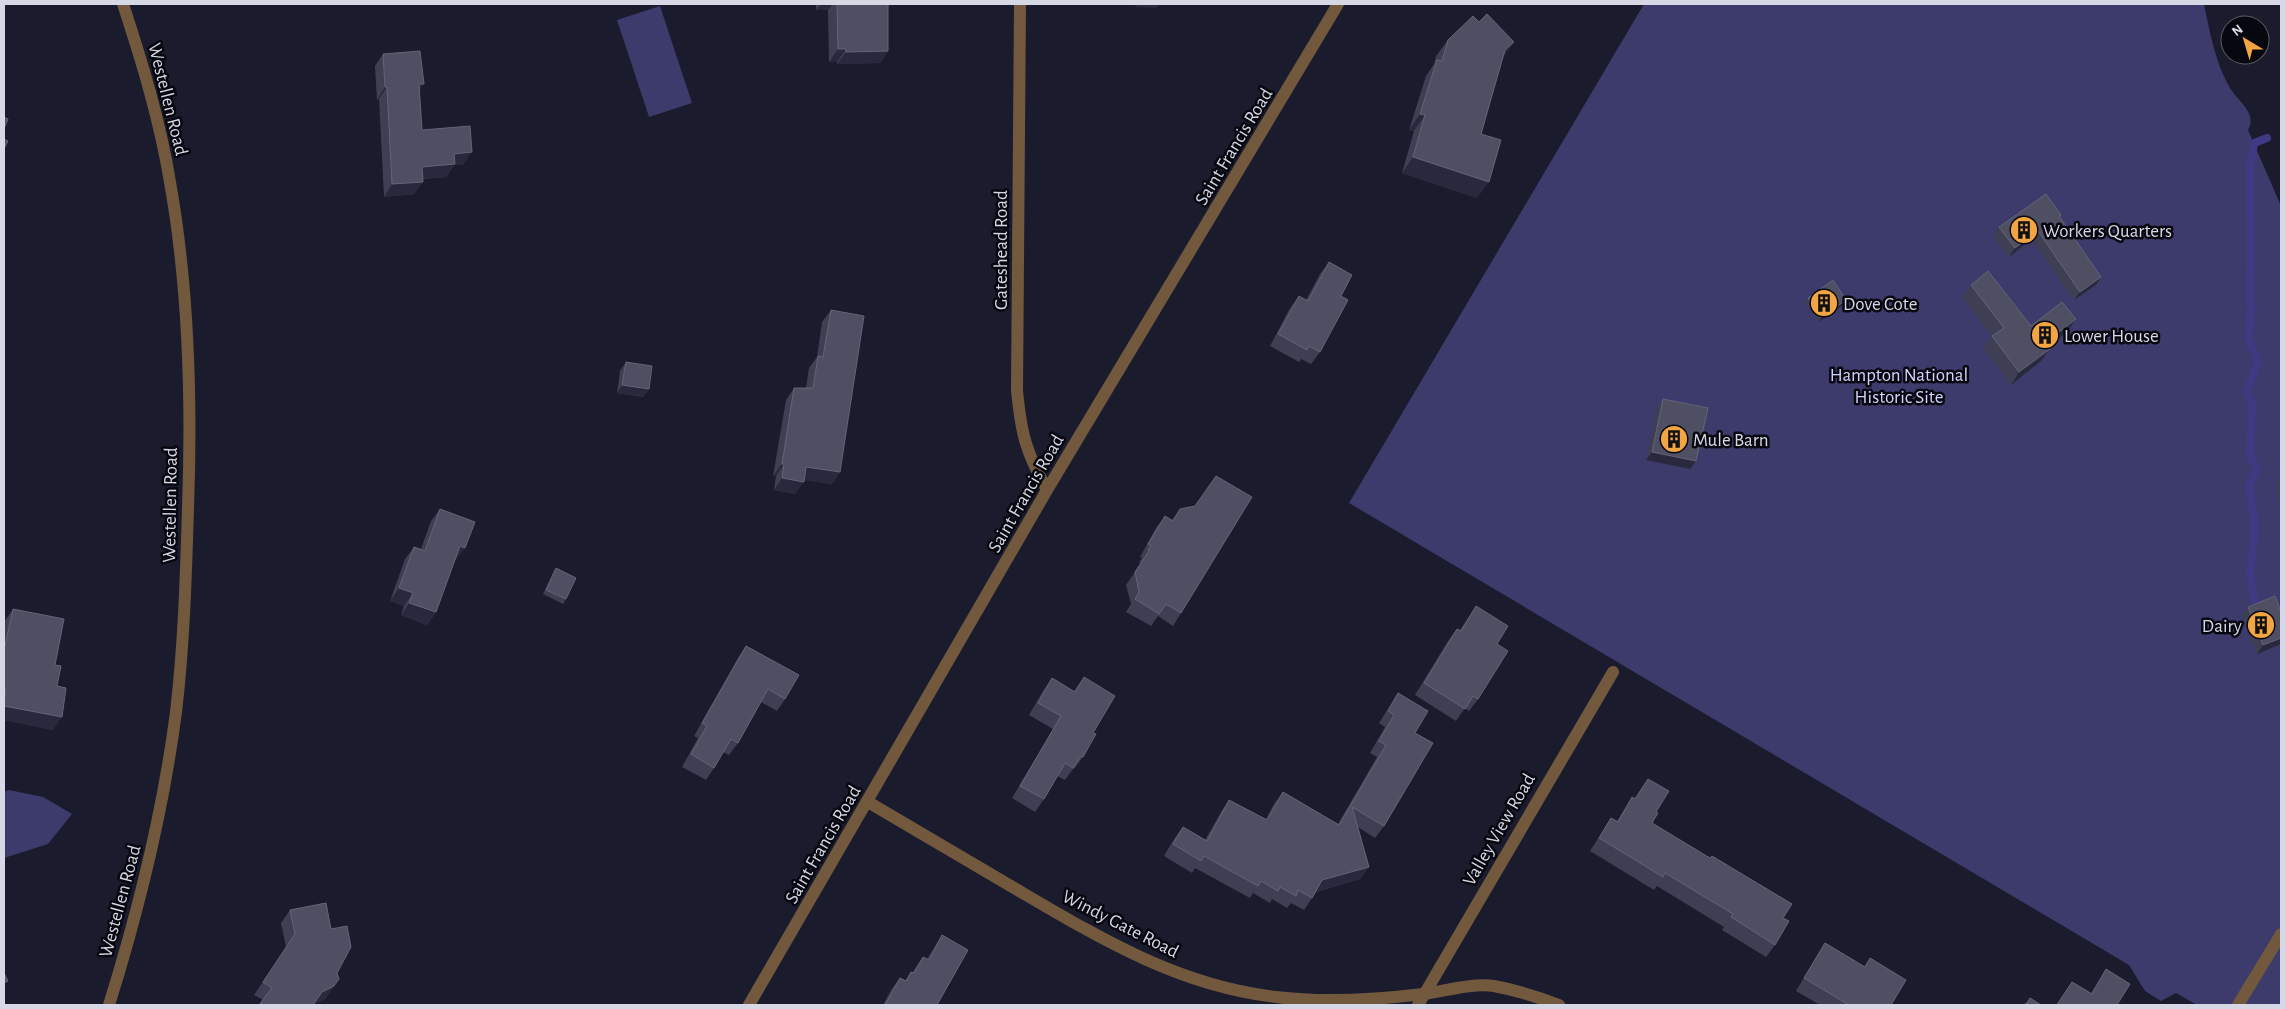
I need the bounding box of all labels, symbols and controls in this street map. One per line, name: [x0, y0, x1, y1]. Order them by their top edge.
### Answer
north arrow: [2220, 15, 2270, 65]
text: N: [2229, 22, 2246, 39]
street label: Westellen Road: [144, 41, 191, 158]
street label: Saint Francis Road: [1192, 85, 1277, 209]
street label: Gateshead Road: [992, 190, 1011, 310]
building icon: Workers Quarters: [2009, 215, 2039, 245]
place label: Workers Quarters: [2043, 222, 2172, 241]
building icon: Dove Cote: [1809, 288, 1839, 318]
place label: Dove Cote: [1843, 295, 1917, 314]
building icon: Lower House: [2030, 320, 2060, 350]
place label: Lower House: [2064, 327, 2159, 346]
park label: Hampton National Historic Site: [1830, 366, 1968, 407]
building icon: Mule Barn: [1659, 424, 1689, 454]
street label: Saint Francis Road: [985, 431, 1068, 556]
place label: Mule Barn: [1693, 431, 1769, 450]
street label: Westellen Road: [160, 447, 181, 563]
building icon: Dairy: [2246, 610, 2276, 640]
place label: Dairy: [2202, 617, 2242, 636]
street label: Valley View Road: [1460, 770, 1539, 889]
street label: Saint Francis Road: [782, 782, 865, 907]
street label: Westellen Road: [96, 843, 145, 960]
street label: Windy Gate Road: [1059, 887, 1182, 962]

